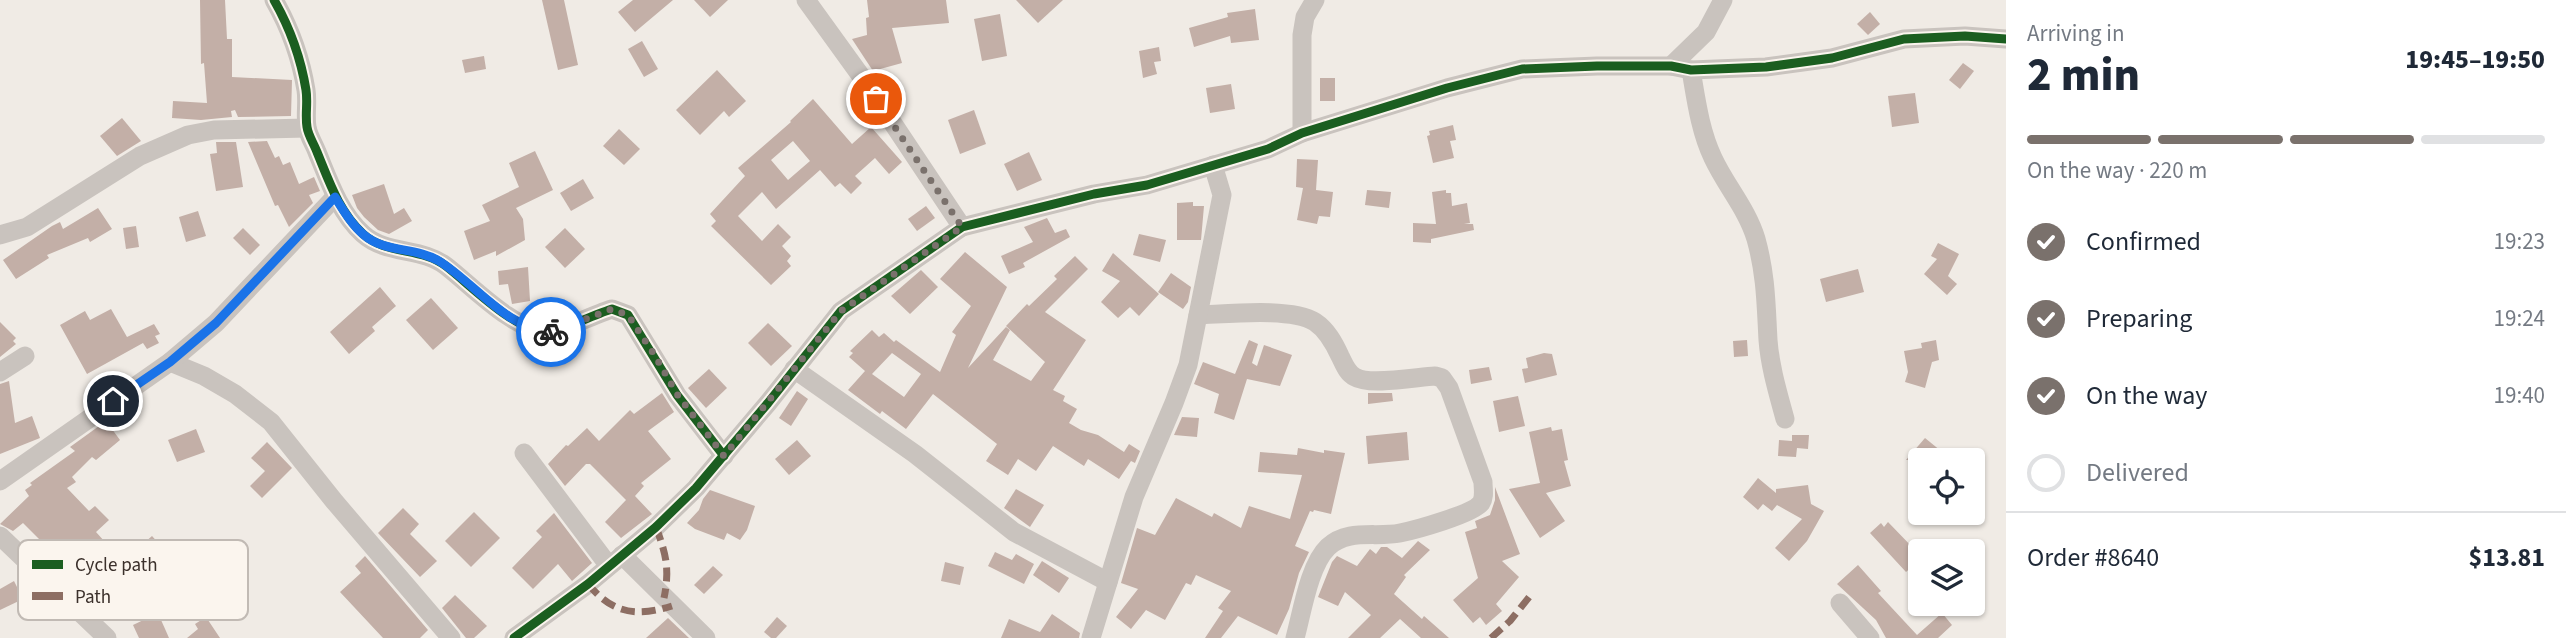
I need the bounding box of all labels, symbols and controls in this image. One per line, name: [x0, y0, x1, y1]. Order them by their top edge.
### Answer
text: Arriving in: [2027, 17, 2125, 50]
text: 19:45–19:50: [2405, 41, 2545, 78]
text: 2 min: [2027, 43, 2140, 108]
pin: [846, 69, 906, 129]
icon: bag: [857, 80, 895, 118]
text: On the way · 220 m: [2027, 154, 2207, 187]
icon: check: [2027, 223, 2065, 261]
text: Confirmed: [2086, 223, 2201, 260]
text: 19:23: [2494, 225, 2545, 258]
courier: [516, 297, 586, 367]
icon: check: [2027, 300, 2065, 338]
text: Preparing: [2086, 300, 2192, 337]
text: 19:24: [2494, 302, 2545, 335]
icon: bike: [532, 313, 570, 351]
pin: [83, 371, 143, 431]
icon: check: [2027, 377, 2065, 415]
text: On the way: [2086, 377, 2207, 414]
text: 19:40: [2494, 379, 2545, 412]
icon: home: [94, 382, 132, 420]
map controls: [1908, 448, 1985, 616]
button: locate: [1908, 448, 1985, 525]
text: Delivered: [2086, 454, 2189, 491]
button: layers: [1908, 539, 1985, 616]
text: Order #8640: [2027, 539, 2159, 576]
text: $13.81: [2469, 539, 2545, 576]
legend: [18, 540, 248, 620]
text: Cycle path: [75, 552, 157, 579]
text: Path: [75, 584, 111, 611]

